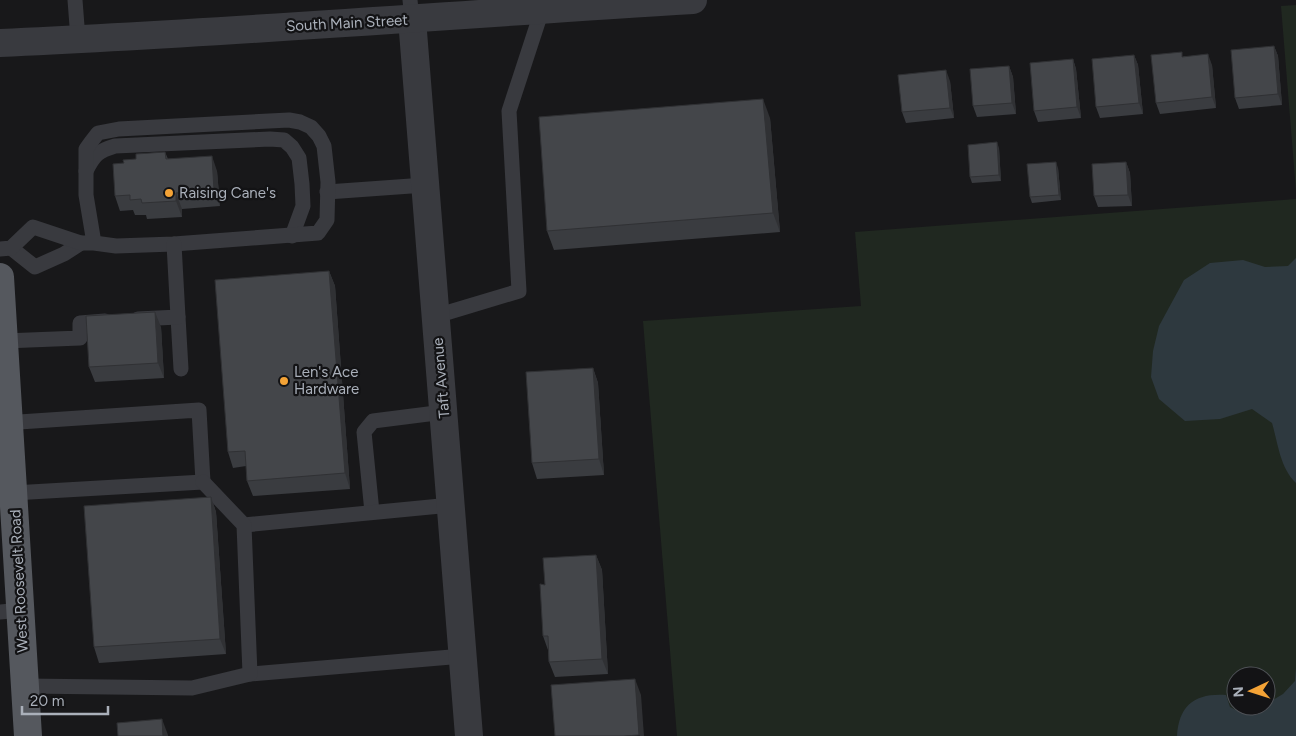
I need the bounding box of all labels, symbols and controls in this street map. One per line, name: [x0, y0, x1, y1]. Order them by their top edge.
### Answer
street label: South Main Street: [286, 11, 409, 35]
place label: Raising Cane's: [179, 184, 276, 202]
marker: Raising Cane's: [163, 187, 175, 199]
street label: Taft Avenue: [429, 337, 453, 419]
place label: Len's Ace Hardware: [294, 363, 359, 398]
marker: Len's Ace Hardware: [278, 375, 290, 387]
street label: West Roosevelt Road: [6, 509, 32, 653]
north arrow: [1226, 666, 1276, 716]
scale bar: [22, 684, 109, 716]
text: N: [1230, 686, 1247, 698]
text: 20 m: [30, 692, 64, 710]

